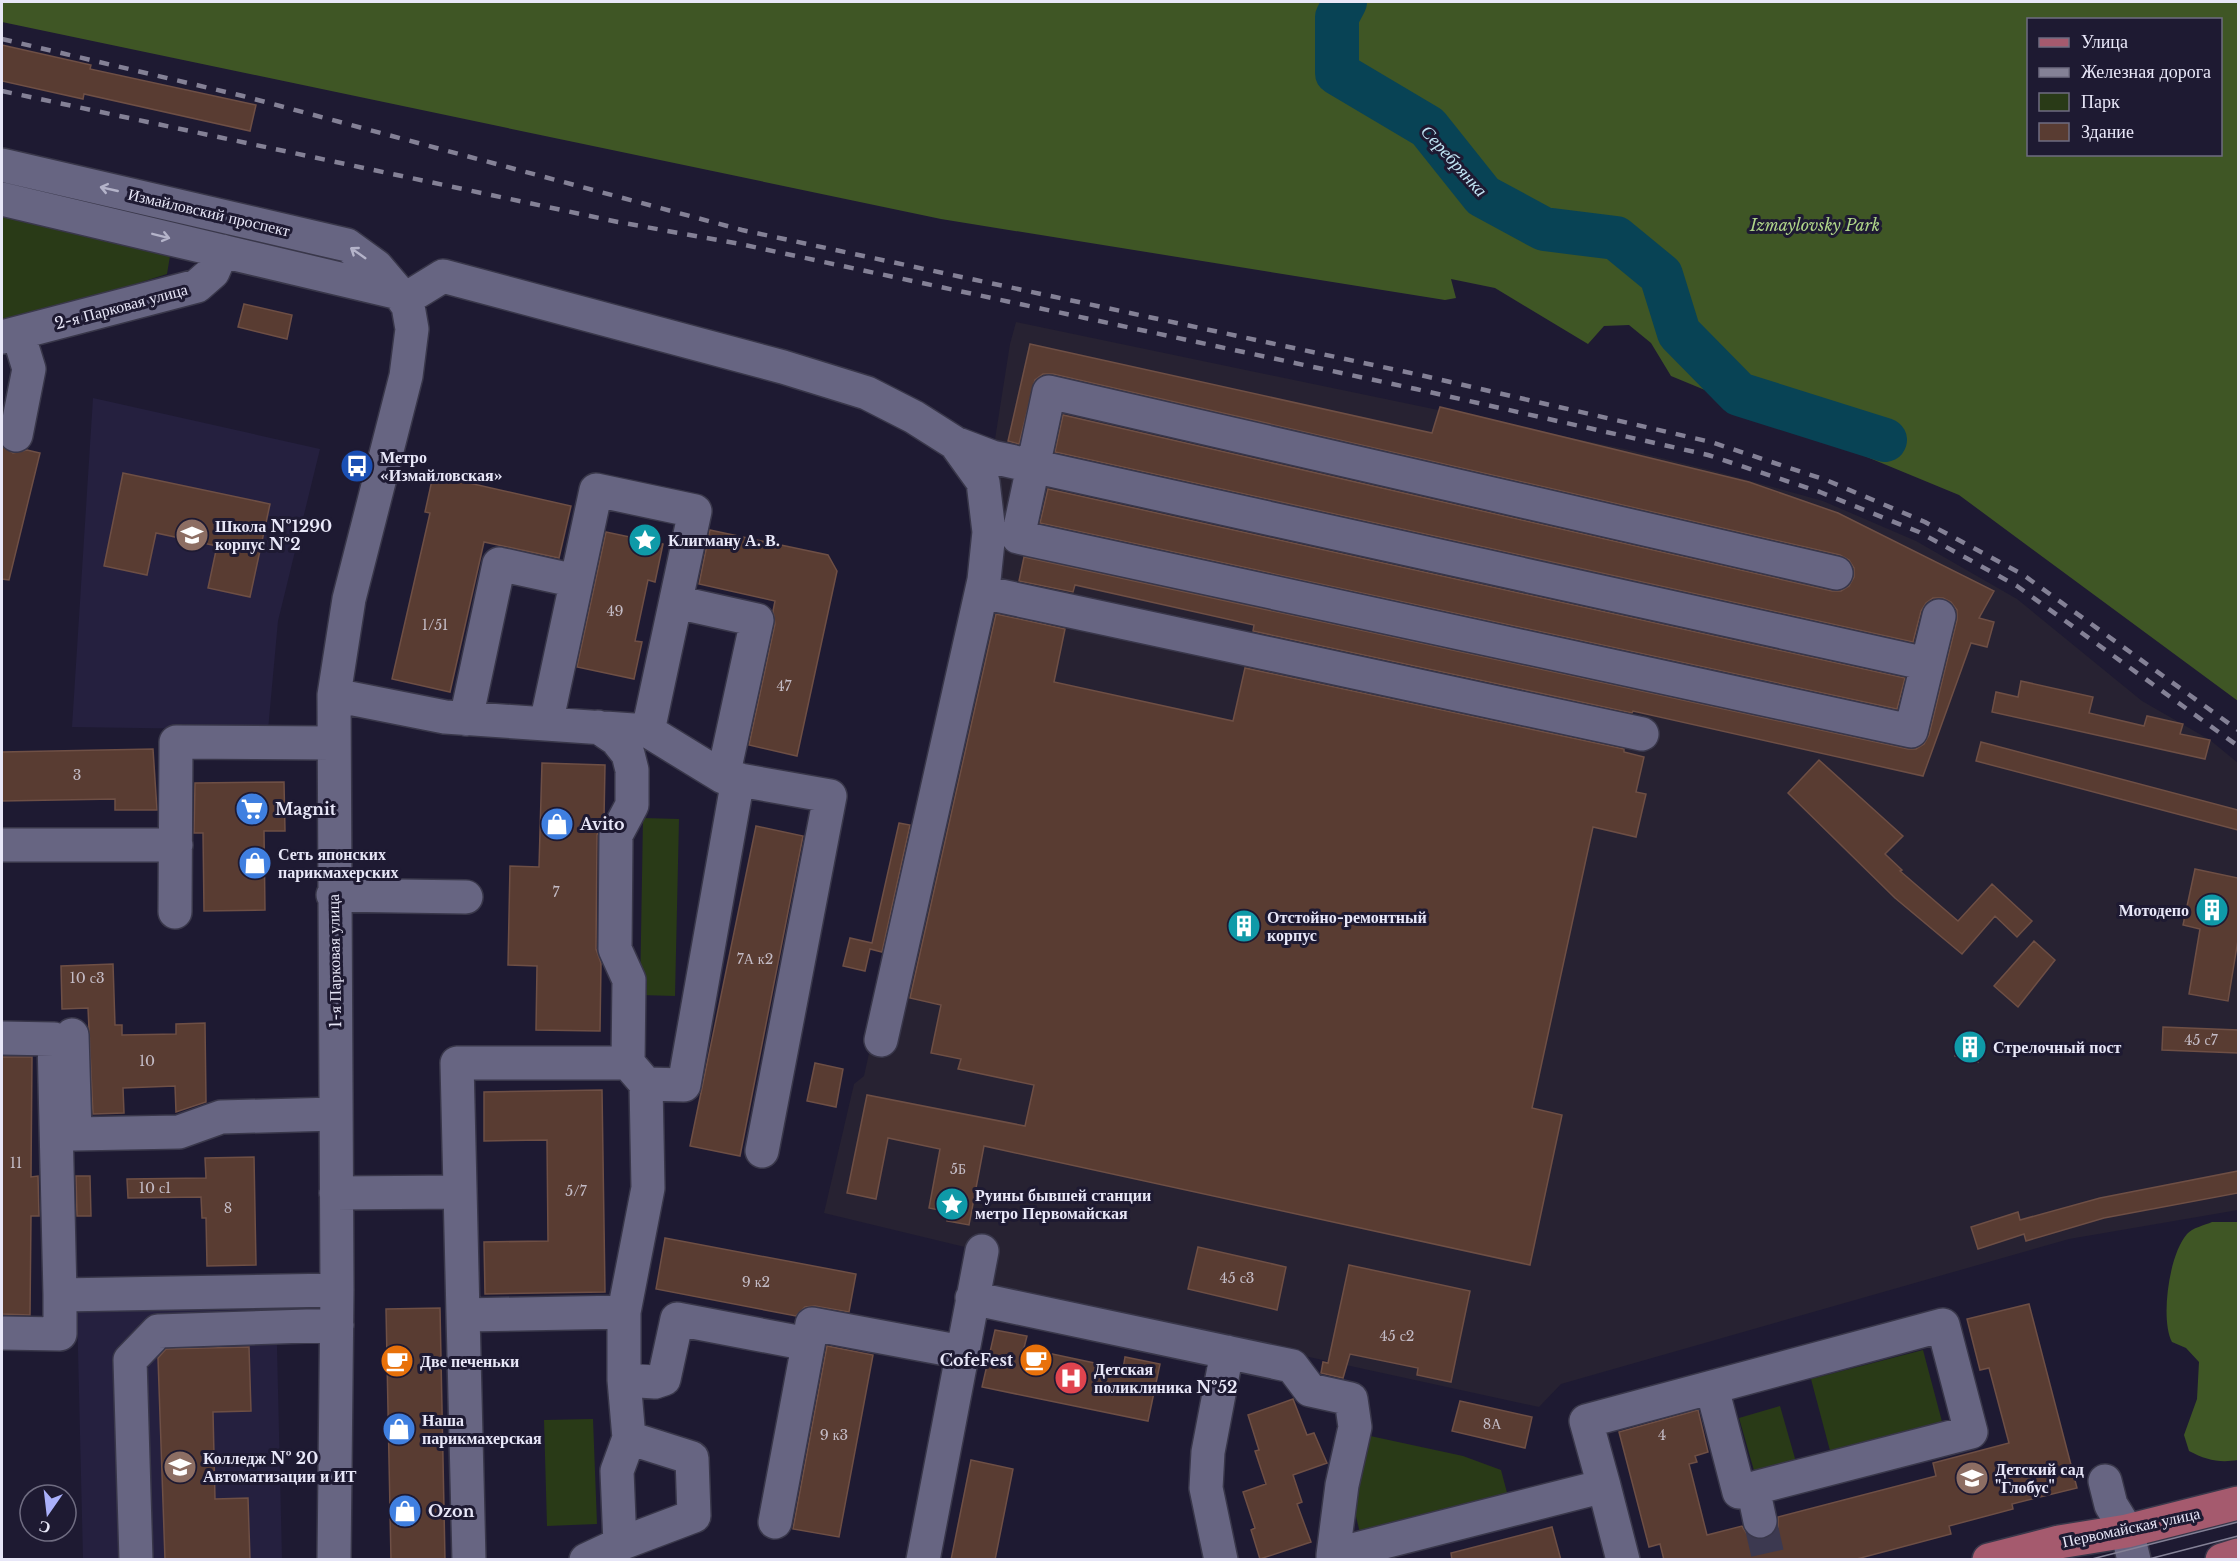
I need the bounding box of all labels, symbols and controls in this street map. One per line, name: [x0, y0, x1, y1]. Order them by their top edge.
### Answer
legend: [2027, 18, 2222, 156]
text: Улица: [2081, 31, 2128, 53]
text: Железная дорога: [2081, 61, 2211, 83]
text: Парк: [2081, 91, 2120, 113]
water label: Серебрянка: [1416, 121, 1492, 201]
text: Здание: [2081, 121, 2134, 143]
one-way arrow: [99, 182, 118, 194]
street label: Измайловский проспект: [126, 184, 292, 240]
park label: Izmaylovsky Park: [1749, 215, 1880, 235]
one-way arrow: [151, 230, 170, 242]
one-way arrow: [350, 247, 366, 259]
street label: 2-я Парковая улица: [52, 279, 190, 333]
place label: Метро «Измайловская»: [380, 447, 503, 485]
bus stop icon: Метро «Измайловская»: [339, 448, 375, 484]
place label: Школа №1290 корпус №2: [215, 516, 332, 554]
school or university icon: Школа №1290 корпус №2: [174, 517, 210, 553]
place icon: Клигману А. В.: [627, 522, 663, 558]
place label: Клигману А. В.: [668, 530, 780, 550]
house number: 49: [606, 602, 624, 620]
house number: 1/51: [422, 616, 448, 634]
house number: 47: [776, 677, 793, 695]
house number: 3: [73, 766, 81, 784]
supermarket icon: Magnit: [234, 791, 270, 827]
place label: Magnit: [275, 799, 337, 819]
shop icon: Avito: [539, 806, 575, 842]
place label: Avito: [579, 814, 624, 834]
place label: Сеть японских парикмахерских: [278, 844, 398, 882]
shop icon: Сеть японских парикмахерских: [237, 845, 273, 881]
house number: 7: [552, 883, 560, 901]
building icon: Мотодепо: [2194, 892, 2230, 928]
street label: 1-я Парковая улица: [323, 894, 345, 1028]
place label: Мотодепо: [2119, 900, 2189, 920]
place label: Отстойно-ремонтный корпус: [1267, 907, 1427, 945]
building icon: Отстойно-ремонтный корпус: [1226, 908, 1262, 944]
house number: 7А к2: [737, 950, 773, 968]
house number: 10 с3: [69, 969, 105, 987]
building icon: Стрелочный пост: [1952, 1029, 1988, 1065]
house number: 45 с7: [2184, 1031, 2219, 1049]
place label: Стрелочный пост: [1993, 1037, 2121, 1057]
house number: 10: [139, 1052, 155, 1070]
house number: 11: [10, 1154, 22, 1172]
house number: 5Б: [950, 1160, 966, 1178]
house number: 10 с1: [139, 1179, 171, 1197]
house number: 5/7: [565, 1182, 588, 1200]
place label: Руины бывшей станции метро Первомайская: [975, 1185, 1151, 1223]
place icon: Руины бывшей станции метро Первомайская: [934, 1186, 970, 1222]
house number: 8: [224, 1199, 232, 1217]
house number: 45 с3: [1220, 1269, 1255, 1287]
house number: 9 к2: [742, 1273, 770, 1291]
house number: 45 с2: [1380, 1327, 1415, 1345]
cafe icon: CofeFest: [1018, 1342, 1054, 1378]
cafe icon: Две печеньки: [379, 1343, 415, 1379]
place label: CofeFest: [940, 1350, 1014, 1370]
place label: Две печеньки: [420, 1351, 519, 1371]
place label: Детская поликлиника №52: [1094, 1359, 1237, 1397]
hospital icon: Детская поликлиника №52: [1053, 1360, 1089, 1396]
place label: Наша парикмахерская: [422, 1410, 542, 1448]
shop icon: Наша парикмахерская: [381, 1411, 417, 1447]
house number: 8А: [1483, 1415, 1502, 1433]
house number: 9 к3: [820, 1426, 848, 1444]
house number: 4: [1658, 1426, 1666, 1444]
place label: Колледж № 20 Автоматизации и ИТ: [203, 1448, 357, 1486]
school or university icon: Колледж № 20 Автоматизации и ИТ: [162, 1449, 198, 1485]
place label: Детский сад "Глобус": [1995, 1459, 2084, 1497]
school or university icon: Детский сад "Глобус": [1954, 1460, 1990, 1496]
north arrow: [18, 1483, 78, 1543]
shop icon: Ozon: [387, 1493, 423, 1529]
place label: Ozon: [428, 1501, 475, 1521]
street label: Первомайская улица: [2060, 1503, 2202, 1551]
text: С: [36, 1516, 52, 1539]

